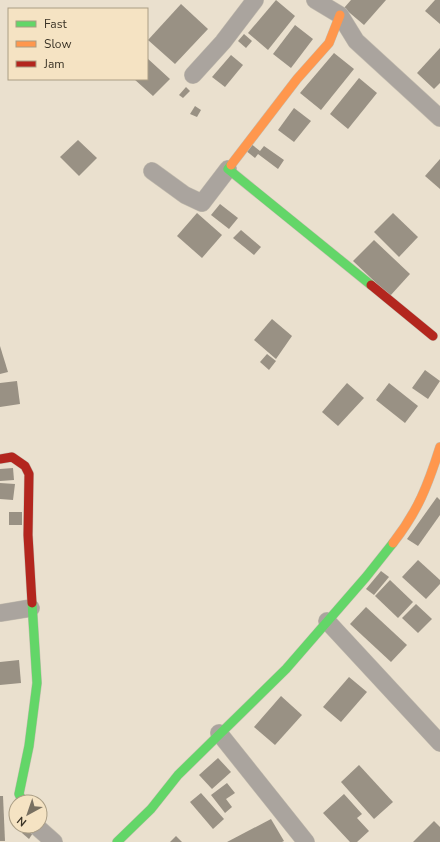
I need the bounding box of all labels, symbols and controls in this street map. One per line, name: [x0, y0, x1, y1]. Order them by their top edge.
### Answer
legend: [8, 8, 148, 80]
text: Fast: [44, 16, 67, 32]
text: Slow: [44, 36, 72, 52]
text: Jam: [43, 56, 65, 72]
north arrow: [8, 794, 48, 834]
text: N: [14, 813, 30, 830]

